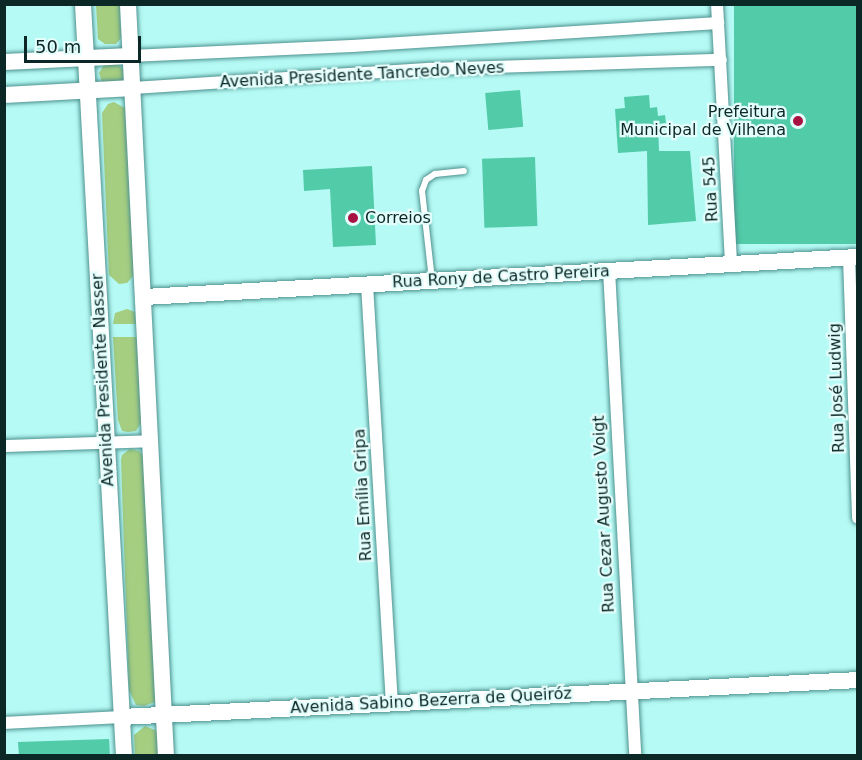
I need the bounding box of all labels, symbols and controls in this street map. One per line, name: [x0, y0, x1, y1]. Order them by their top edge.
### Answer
scale bar: [27, 24, 144, 62]
text: 50 m: [35, 36, 81, 57]
street label: Avenida Presidente Tancredo Neves: [219, 58, 505, 92]
place label: Prefeitura Municipal de Vilhena: [620, 102, 786, 140]
marker: Prefeitura Municipal de Vilhena: [791, 114, 805, 128]
street label: Rua 545: [700, 156, 722, 222]
place label: Correios: [365, 208, 431, 228]
marker: Correios: [346, 211, 360, 225]
street label: Rua Rony de Castro Pereira: [392, 262, 610, 292]
street label: Avenida Presidente Nasser: [88, 273, 118, 487]
street label: Rua José Ludwig: [825, 323, 849, 453]
street label: Rua Cezar Augusto Voigt: [589, 415, 619, 613]
street label: Rua Emília Gripa: [350, 428, 376, 562]
street label: Avenida Sabino Bezerra de Queiróz: [290, 684, 572, 718]

